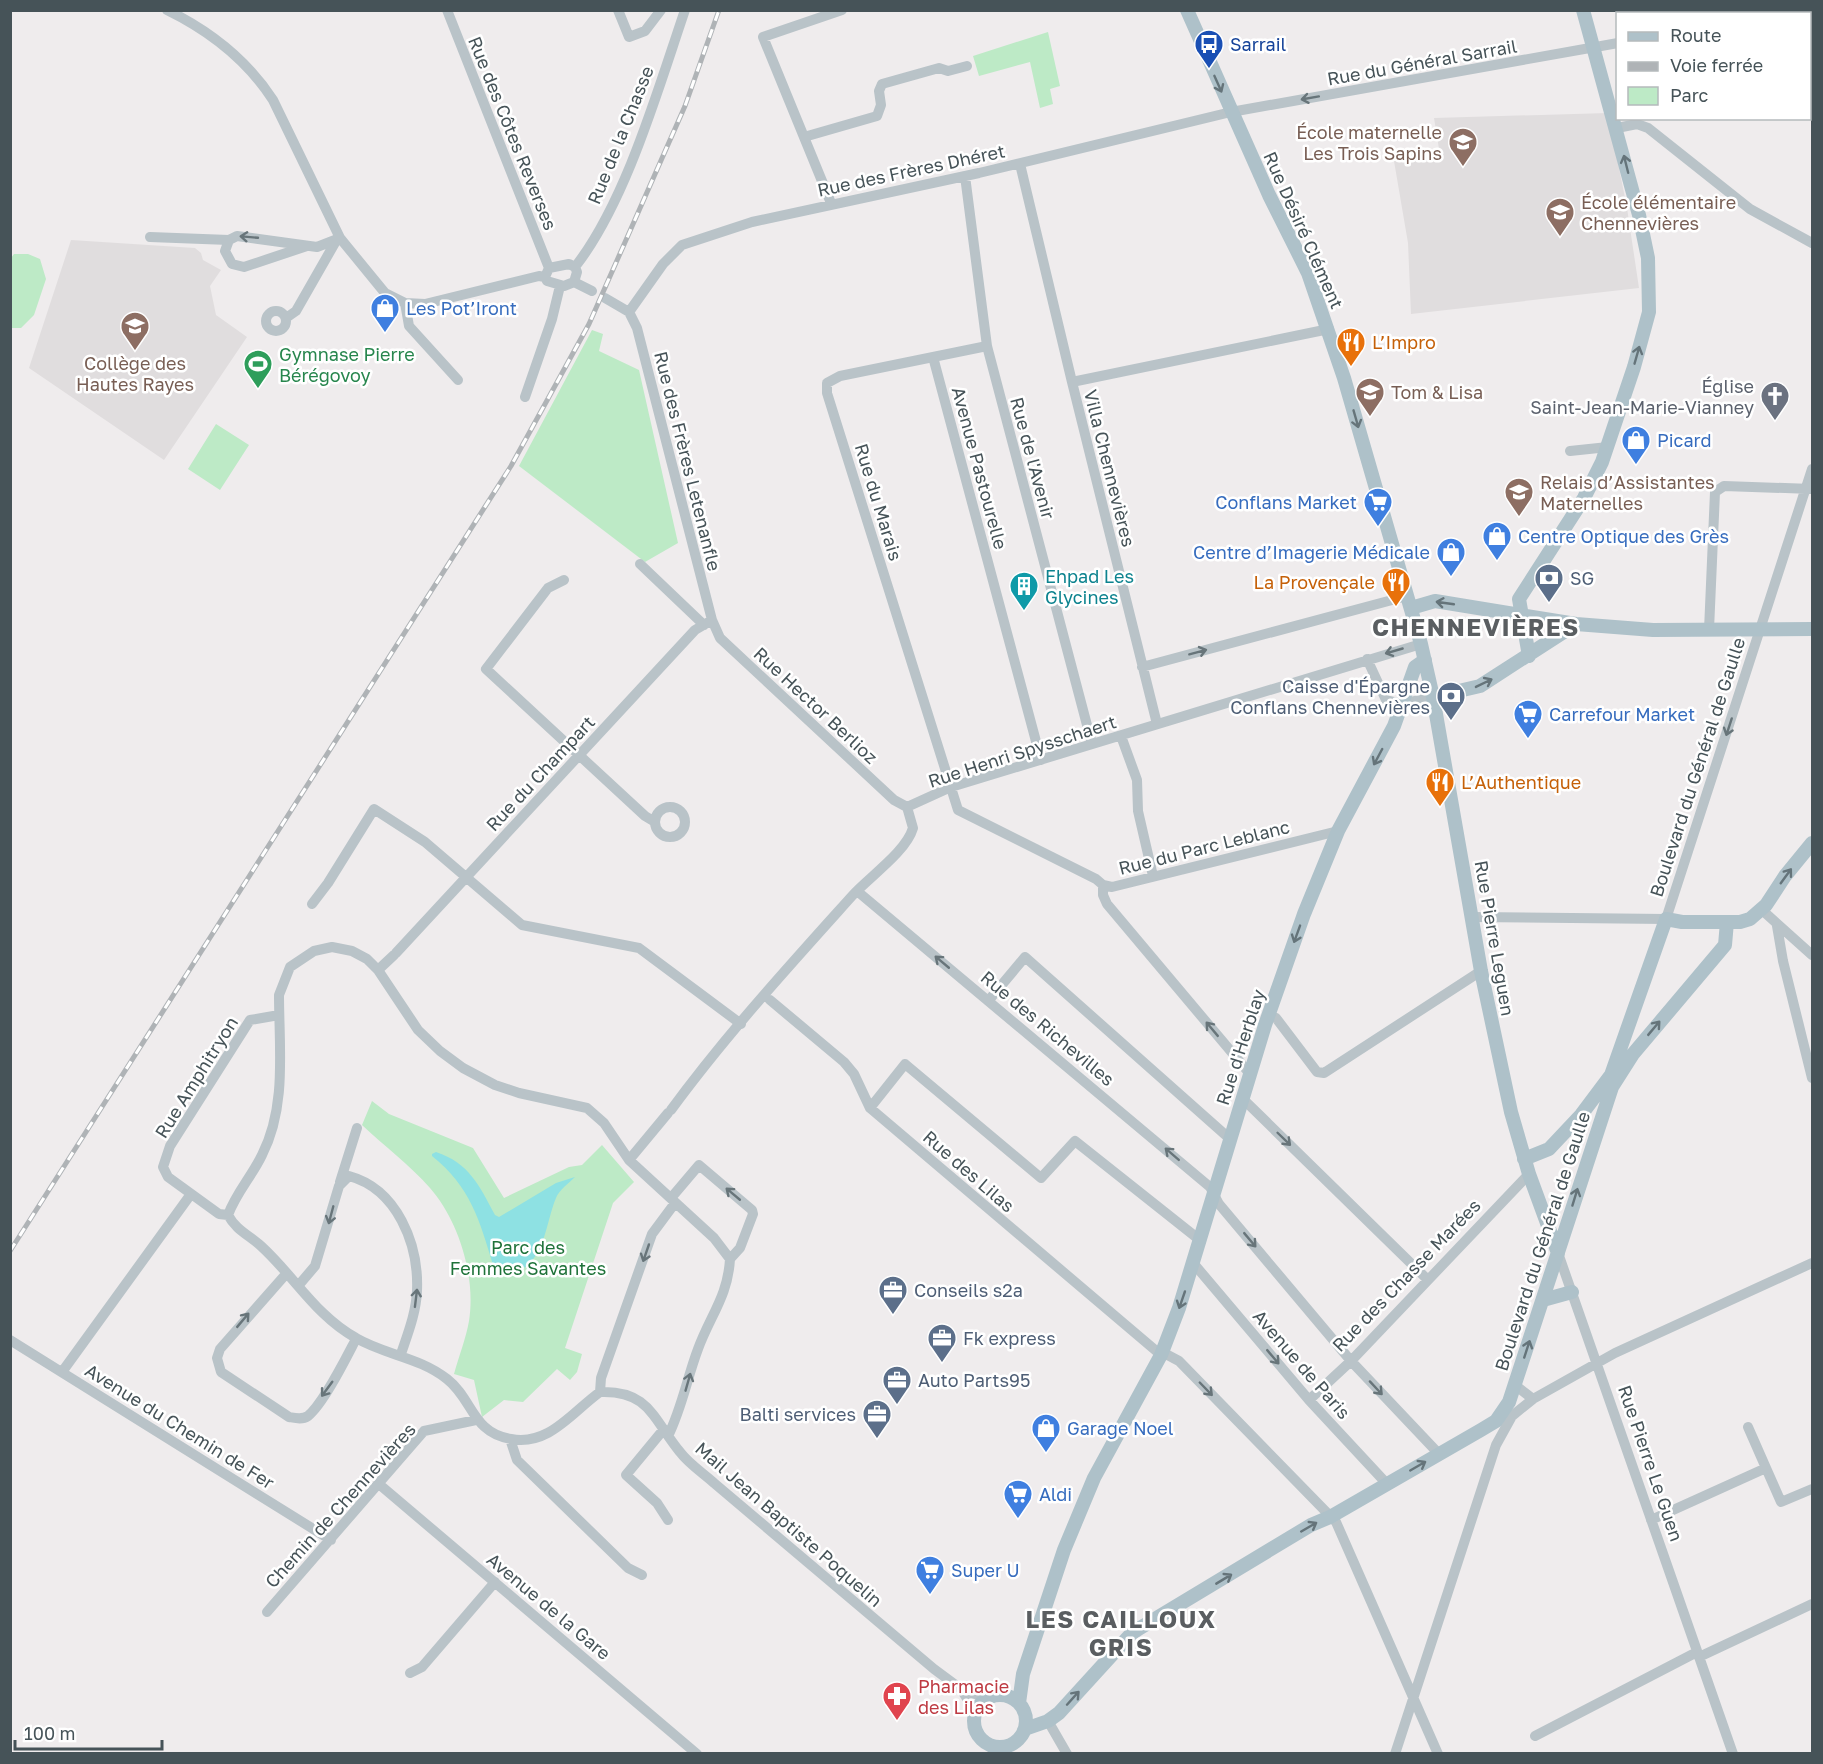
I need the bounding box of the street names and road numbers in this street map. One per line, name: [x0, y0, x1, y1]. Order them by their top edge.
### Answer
street label: Rue des Côtes Reverses: [464, 33, 562, 233]
street label: Rue du Général Sarrail: [1325, 34, 1519, 90]
street label: Rue de la Chasse: [582, 63, 658, 207]
street label: Rue des Frères Dhéret: [815, 139, 1007, 201]
street label: Rue Désiré Clément: [1259, 148, 1349, 312]
street label: Rue des Frères Letenanfle: [650, 349, 726, 573]
street label: Avenue Pastourelle: [948, 384, 1012, 552]
street label: Villa Chennevières: [1080, 387, 1140, 549]
street label: Rue de l'Avenir: [1006, 395, 1060, 521]
street label: Rue du Marais: [851, 441, 907, 563]
street label: Boulevard du Général de Gaulle: [1645, 635, 1749, 899]
street label: Rue Hector Berlioz: [750, 642, 882, 768]
street label: Rue Henri Spysschaert: [925, 710, 1119, 792]
street label: Rue du Champart: [481, 711, 599, 835]
street label: Rue du Parc Leblanc: [1116, 815, 1292, 879]
street label: Rue Pierre Leguen: [1470, 859, 1520, 1017]
street label: Rue des Richevilles: [977, 966, 1119, 1090]
street label: Rue d'Herblay: [1211, 986, 1269, 1108]
street label: Rue Amphitryon: [150, 1012, 242, 1142]
street label: Boulevard du Général de Gaulle: [1490, 1109, 1594, 1373]
street label: Rue des Lilas: [919, 1125, 1019, 1217]
street label: Rue des Chasse Marées: [1327, 1194, 1485, 1356]
street label: Avenue de Paris: [1249, 1305, 1355, 1423]
street label: Avenue du Chemin de Fer: [81, 1359, 279, 1493]
street label: Rue Pierre Le Guen: [1614, 1382, 1688, 1544]
street label: Chemin de Chennevières: [260, 1418, 420, 1592]
street label: Mail Jean Baptiste Poquelin: [691, 1437, 887, 1611]
street label: Avenue de la Gare: [483, 1548, 615, 1664]

